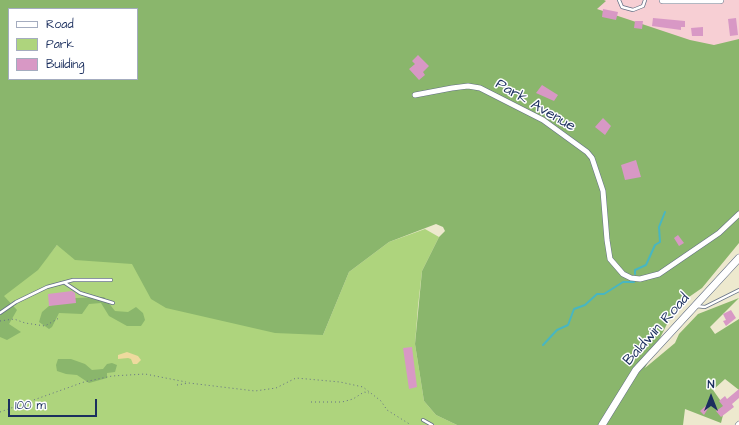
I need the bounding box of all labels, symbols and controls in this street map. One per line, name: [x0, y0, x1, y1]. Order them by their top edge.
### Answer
legend: [8, 8, 138, 80]
text: Road: [46, 16, 74, 33]
text: Park: [46, 36, 74, 53]
text: Building: [46, 56, 84, 73]
street label: Park Avenue: [492, 76, 578, 136]
street label: Baldwin Road: [620, 290, 694, 370]
north arrow: [691, 377, 731, 417]
text: N: [708, 377, 714, 392]
scale bar: [10, 391, 99, 417]
text: 100 m: [15, 397, 46, 414]

